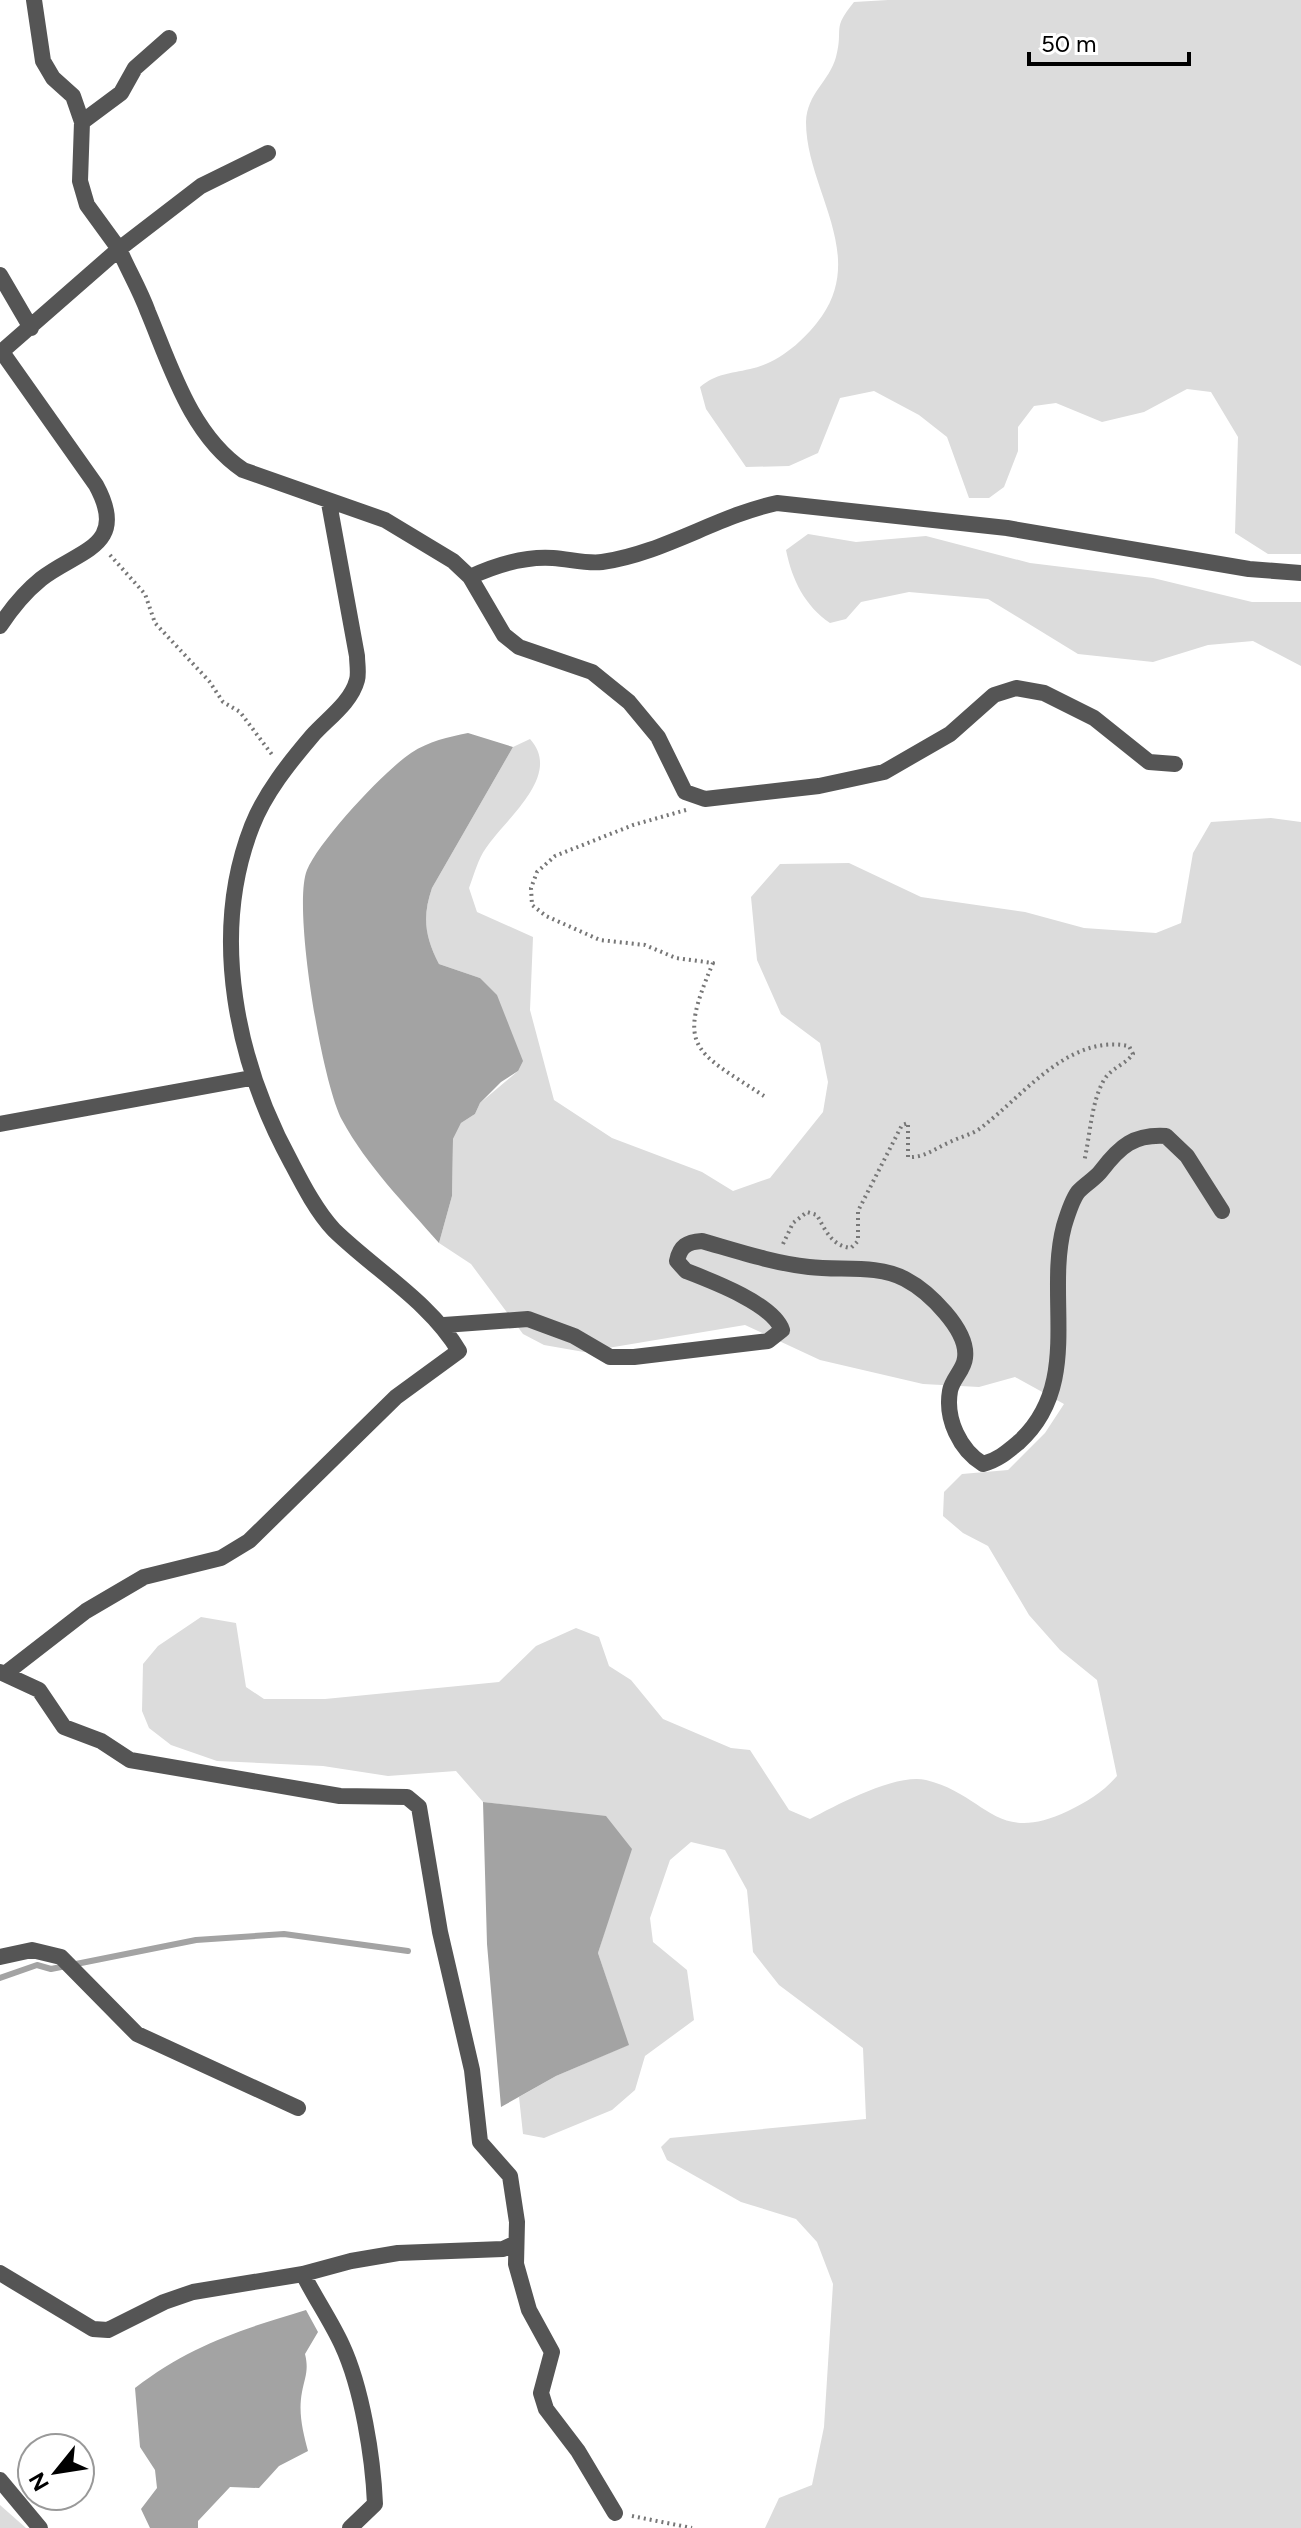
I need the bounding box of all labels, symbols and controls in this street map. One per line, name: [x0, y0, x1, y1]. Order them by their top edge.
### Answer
scale bar: [1029, 16, 1189, 66]
text: 50 m: [1041, 29, 1097, 58]
north arrow: [16, 2432, 96, 2512]
text: N: [23, 2468, 55, 2496]

